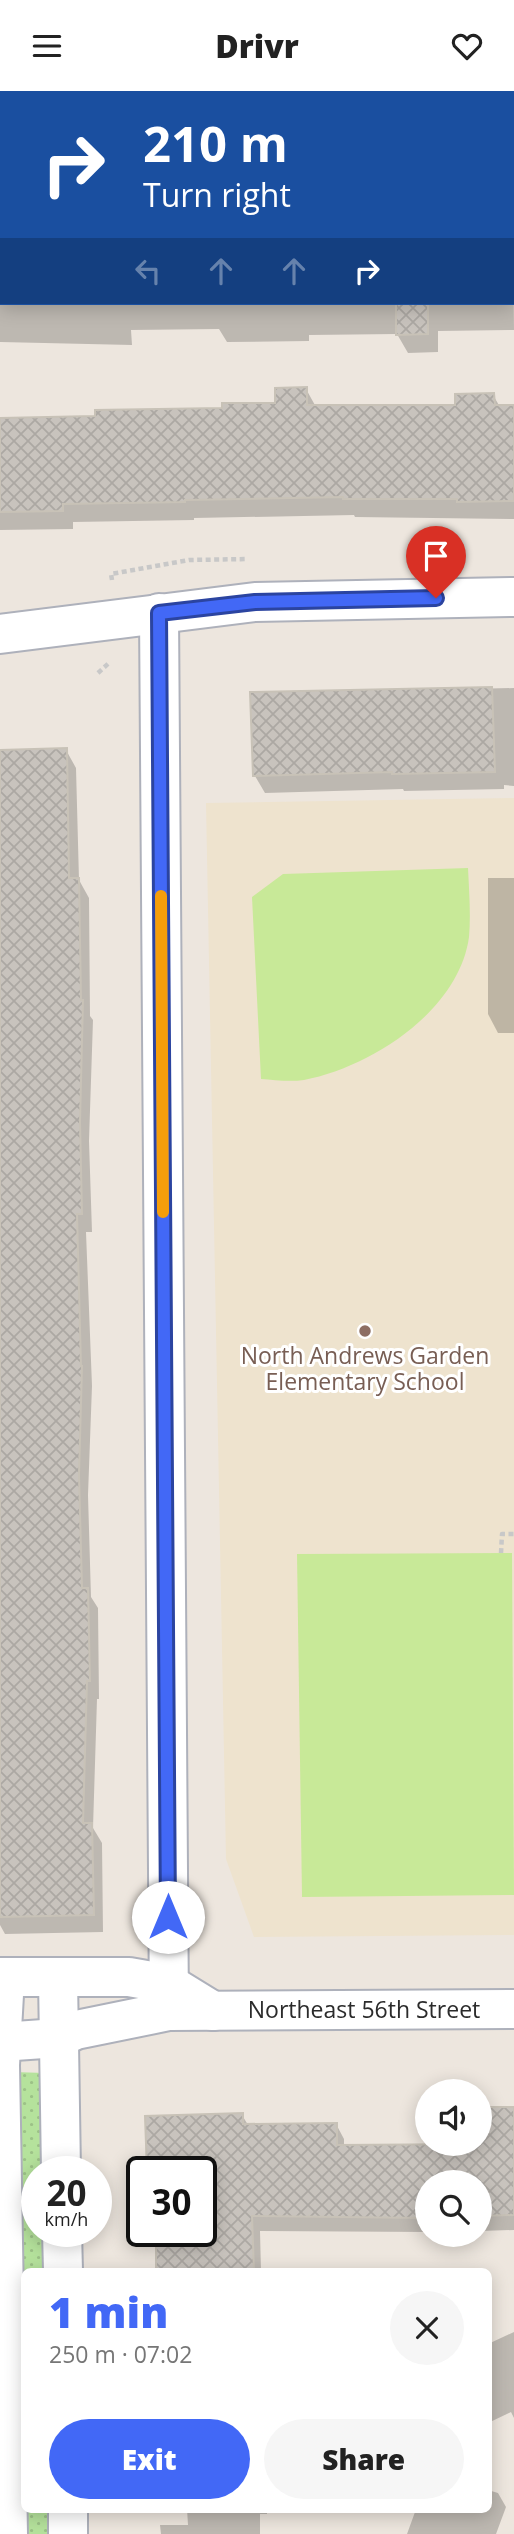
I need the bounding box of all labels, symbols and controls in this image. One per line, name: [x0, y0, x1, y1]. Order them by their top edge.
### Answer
text: Drivr: [215, 24, 299, 67]
icon: menu: [28, 27, 66, 65]
icon: heart: [448, 27, 486, 65]
text: 210 m: [143, 110, 288, 176]
icon: right: [28, 119, 119, 210]
text: Turn right: [143, 173, 291, 216]
icon: left: [129, 252, 167, 290]
icon: ahead: [202, 252, 240, 290]
icon: ahead: [275, 252, 313, 290]
icon: right: [348, 252, 386, 290]
pin: [406, 526, 466, 598]
icon: arrive: [417, 537, 455, 575]
marker: North Andrews Garden Elementary School: [357, 1323, 373, 1339]
place label: North Andrews Garden Elementary School: [241, 1339, 489, 1397]
position arrow: [131, 1880, 205, 1954]
street label: Northeast 56th Street: [248, 1993, 480, 2025]
map controls: [415, 2079, 492, 2247]
button: sound: [415, 2079, 492, 2156]
speed limit sign: 30: [126, 2156, 217, 2247]
text: 20: [46, 2169, 87, 2216]
button: search: [415, 2170, 492, 2247]
text: km/h: [45, 2207, 88, 2231]
text: 1 min: [49, 2283, 168, 2340]
button: close: [390, 2291, 464, 2365]
text: 250 m · 07:02: [49, 2338, 192, 2370]
button: Exit: [49, 2419, 250, 2499]
button: Share: [264, 2419, 464, 2499]

